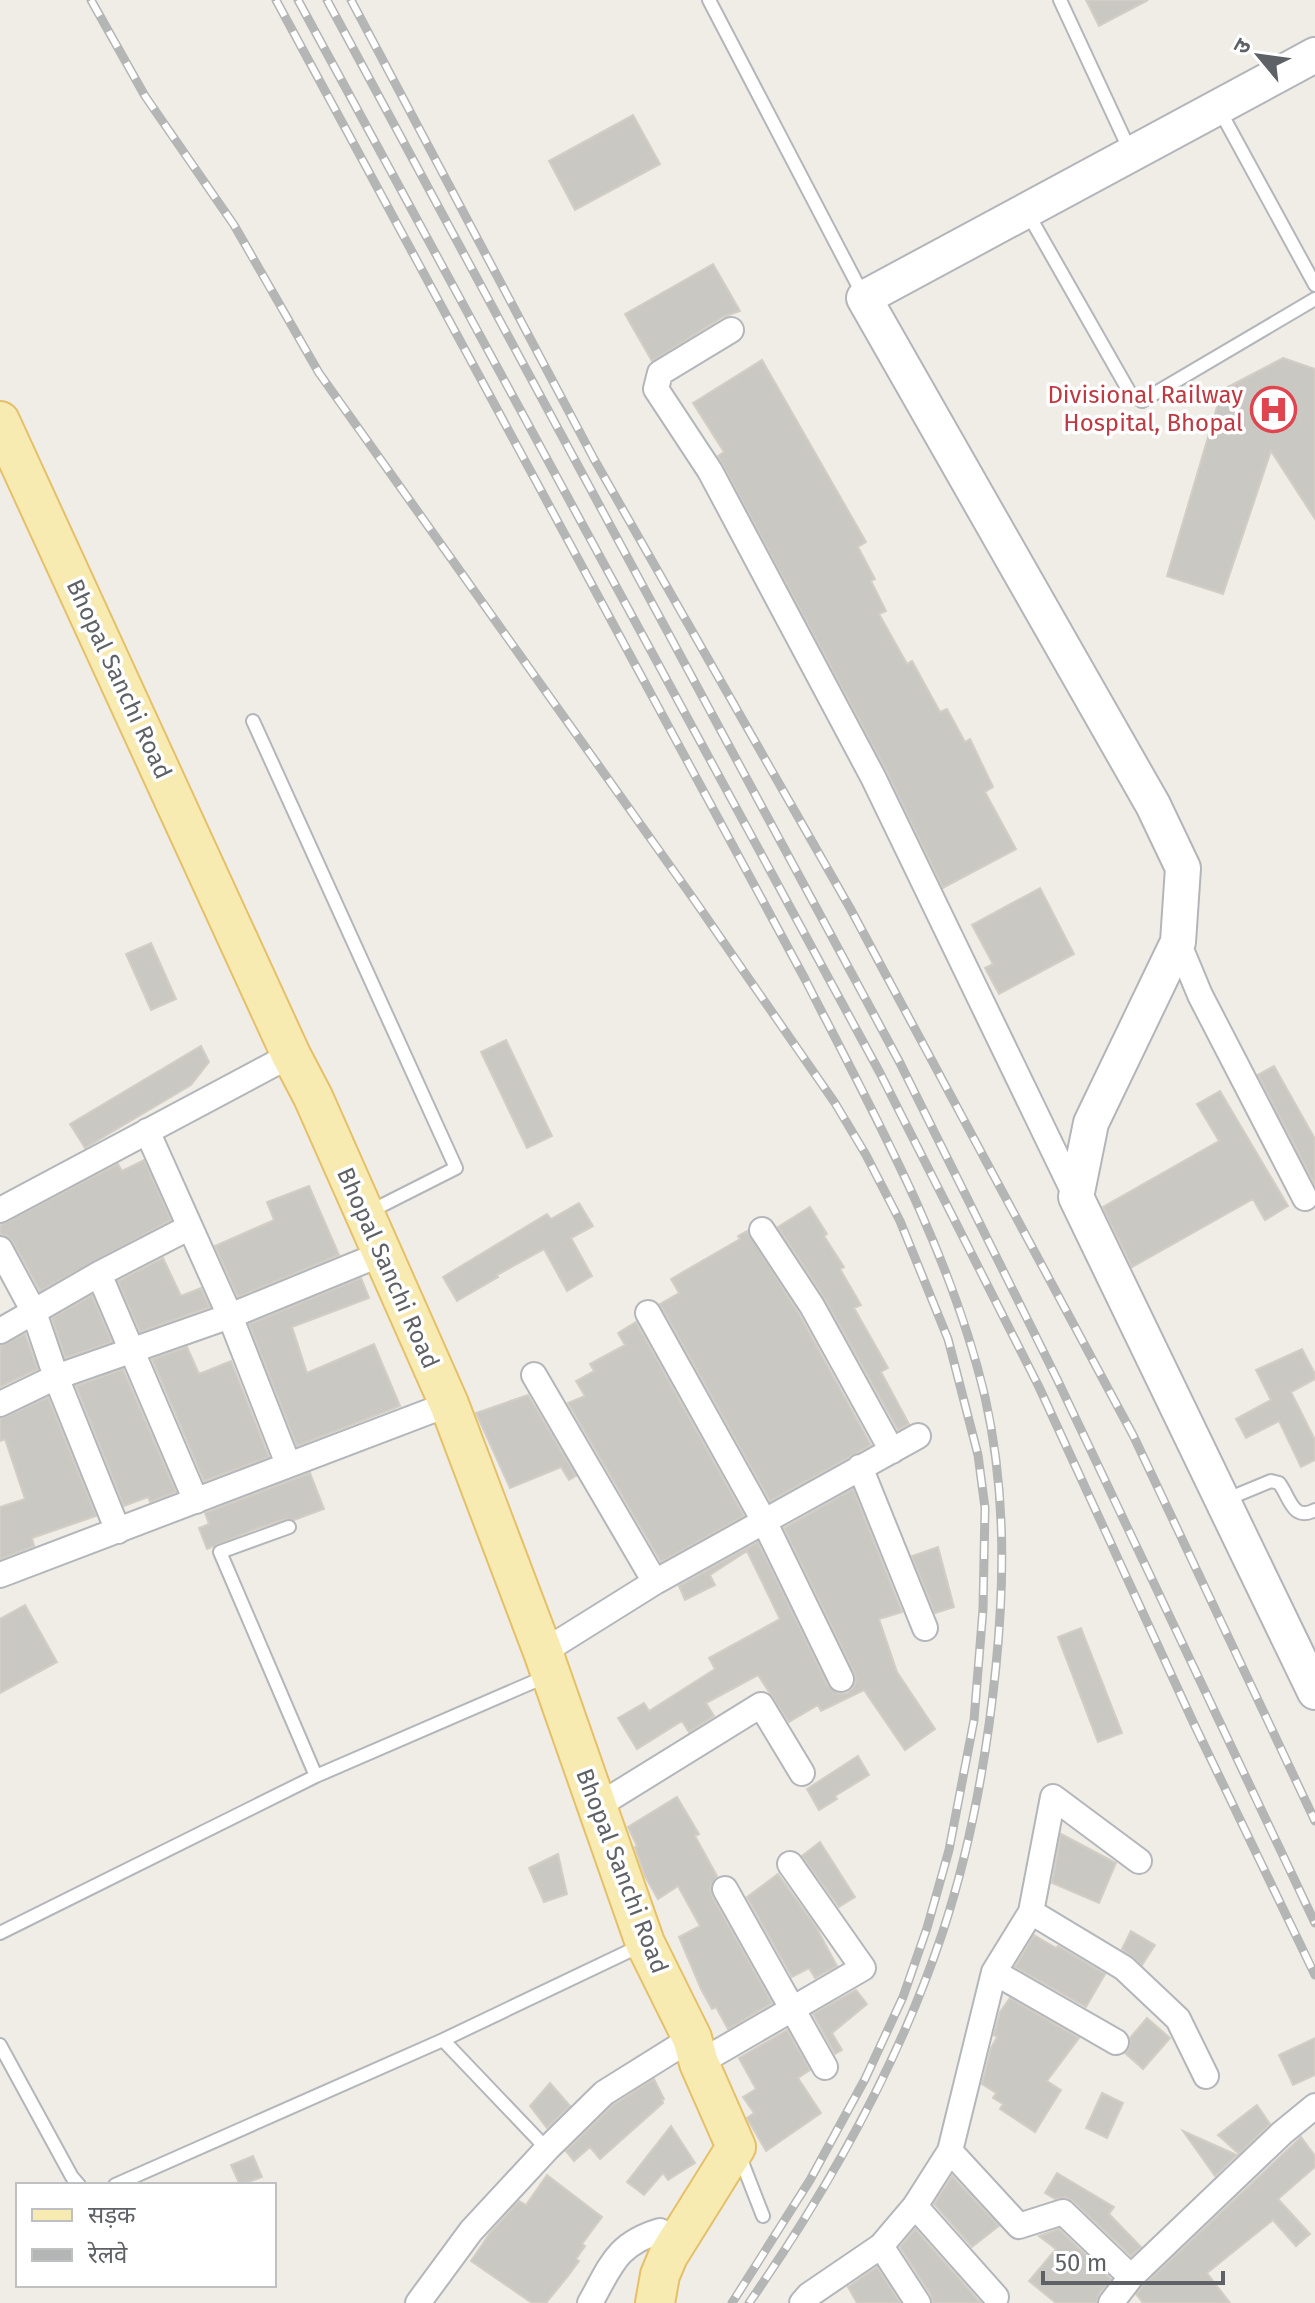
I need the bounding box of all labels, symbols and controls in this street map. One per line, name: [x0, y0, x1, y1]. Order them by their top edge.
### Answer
north arrow: [1219, 16, 1299, 96]
text: उ: [1227, 33, 1257, 59]
place label: Divisional Railway Hospital, Bhopal: [1047, 381, 1243, 437]
hospital icon: Divisional Railway Hospital, Bhopal: [1250, 385, 1298, 433]
street label: Bhopal Sanchi Road: [60, 575, 178, 783]
street label: Bhopal Sanchi Road: [331, 1163, 445, 1373]
street label: Bhopal Sanchi Road: [570, 1765, 674, 1977]
legend: [16, 2183, 276, 2287]
text: सड़क: [88, 2201, 136, 2229]
scale bar: [1043, 2235, 1223, 2285]
text: रेलवे: [87, 2241, 128, 2269]
text: 50 m: [1055, 2249, 1107, 2277]

